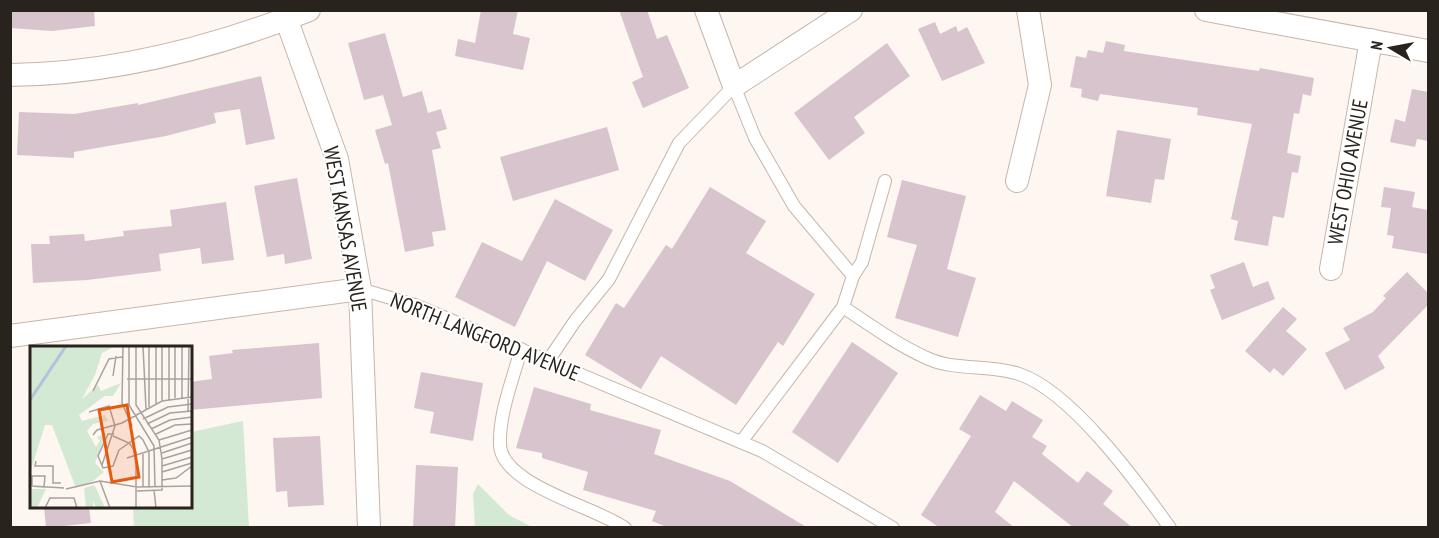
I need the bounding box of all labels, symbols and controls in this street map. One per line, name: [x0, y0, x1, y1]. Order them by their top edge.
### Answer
north arrow: [1361, 18, 1421, 78]
text: N: [1366, 39, 1387, 51]
street label: WEST OHIO AVENUE: [1321, 97, 1374, 247]
street label: WEST KANSAS AVENUE: [318, 144, 373, 314]
street label: NORTH LANGFORD AVENUE: [387, 286, 584, 387]
inset map: [30, 346, 192, 508]

